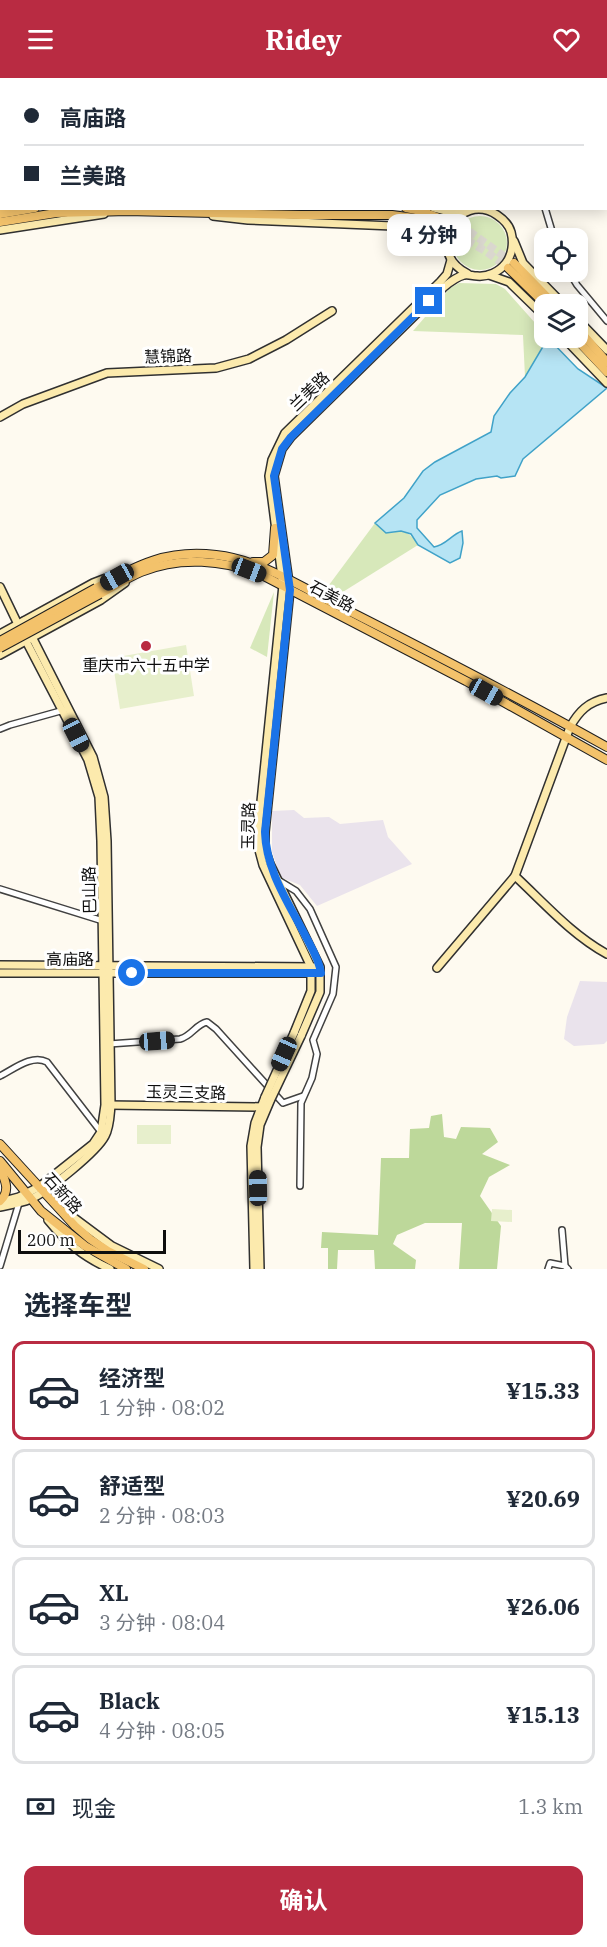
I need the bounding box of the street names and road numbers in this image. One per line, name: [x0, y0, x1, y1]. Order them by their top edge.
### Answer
street label: 慧锦路: [144, 345, 192, 367]
street label: 兰美路: [285, 367, 333, 415]
street label: 石美路: [306, 576, 358, 616]
street label: 玉灵路: [238, 802, 258, 850]
street label: 巴山路: [79, 866, 99, 914]
street label: 高庙路: [46, 949, 94, 969]
street label: 玉灵三支路: [146, 1081, 226, 1103]
street label: 石新路: [40, 1168, 86, 1218]

